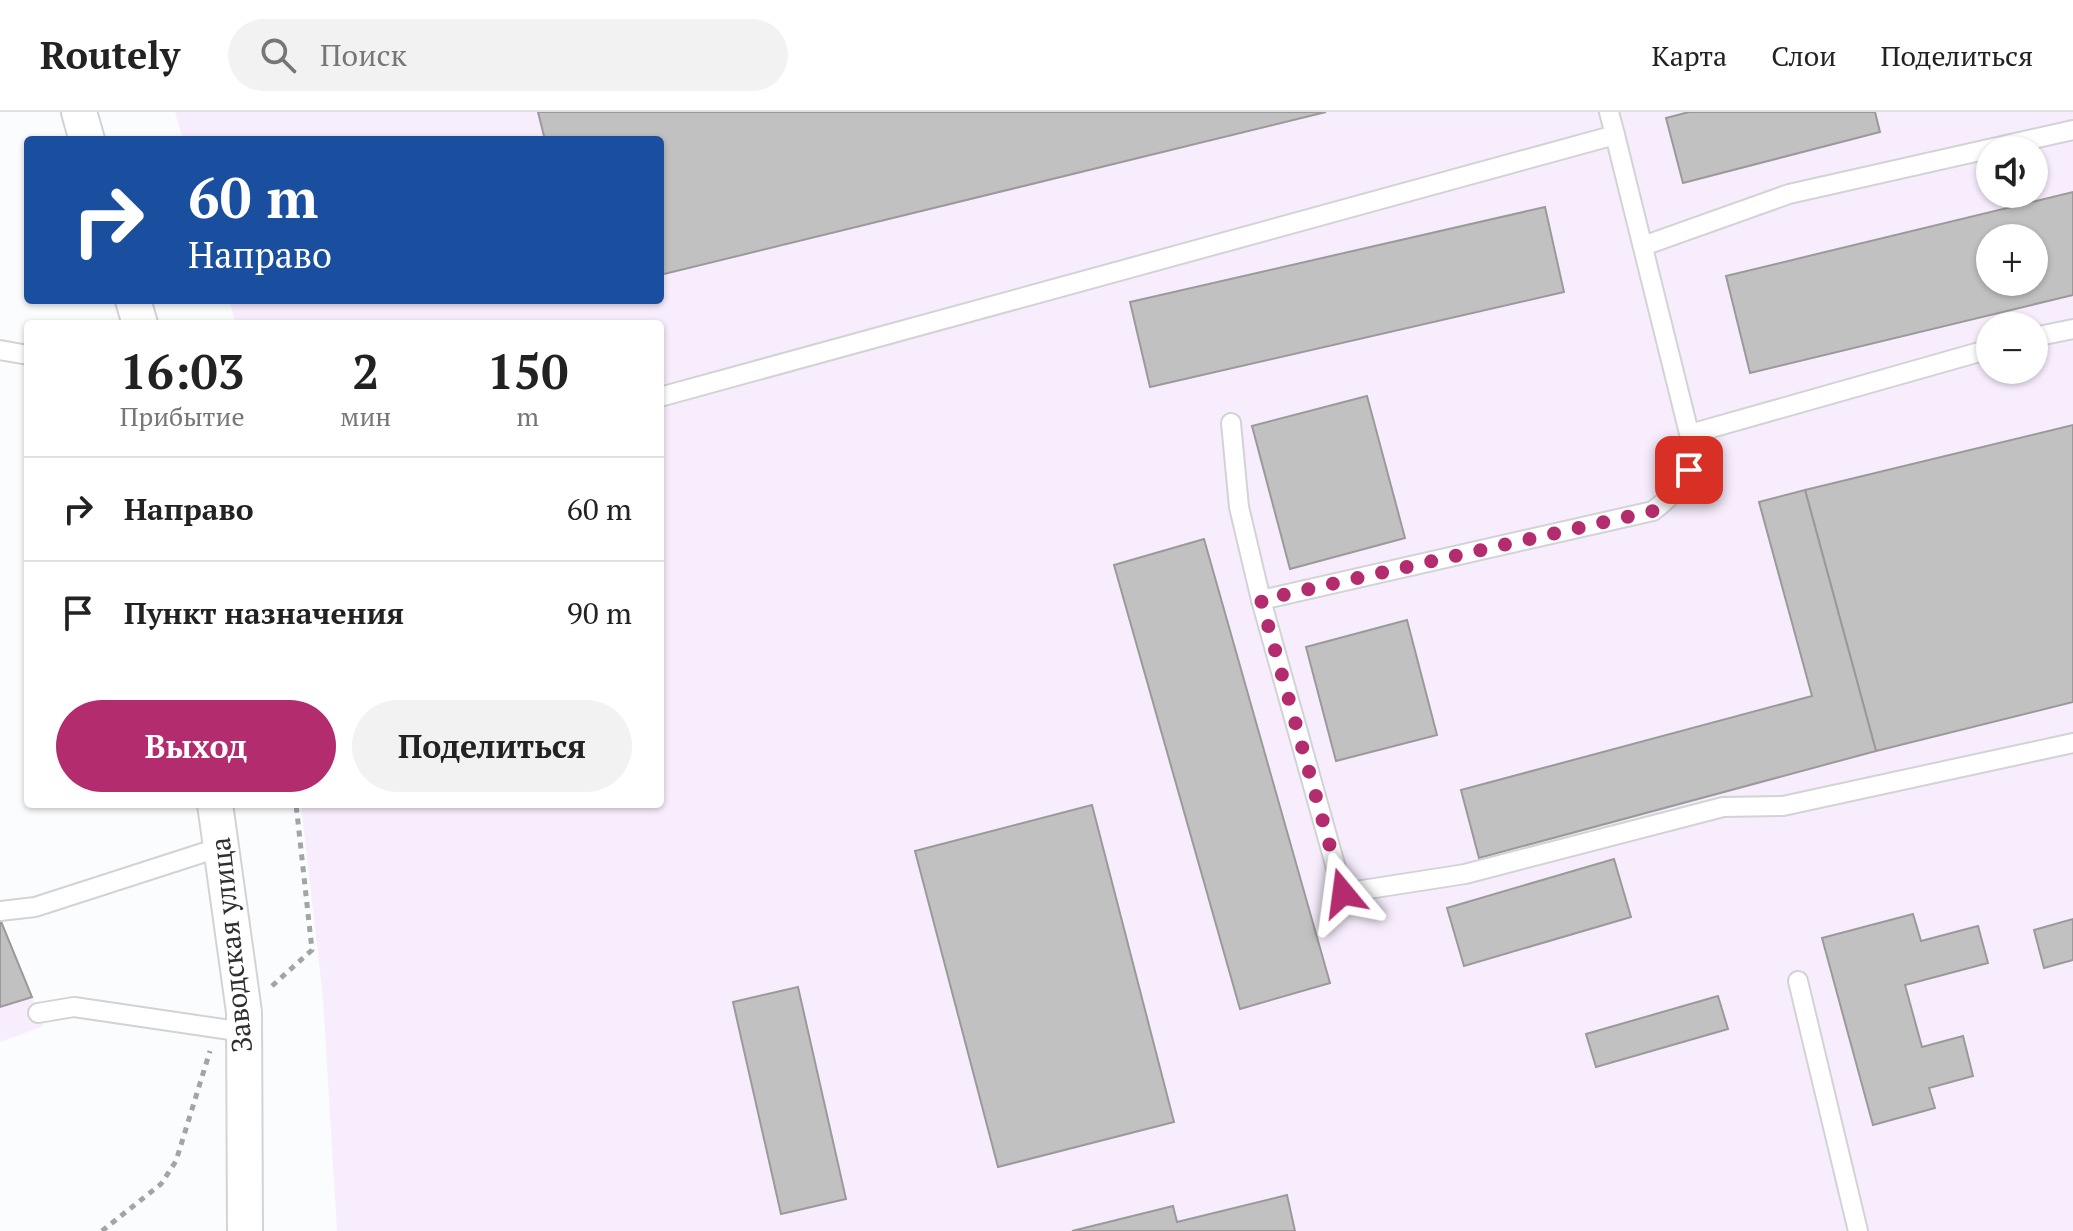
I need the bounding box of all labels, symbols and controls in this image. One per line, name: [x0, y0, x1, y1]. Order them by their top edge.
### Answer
search box: [228, 19, 788, 91]
text: Routely: [40, 30, 180, 80]
icon: search: [256, 33, 300, 77]
text: Поиск: [320, 35, 407, 75]
text: Карта: [1652, 37, 1727, 74]
text: Слои: [1771, 37, 1836, 74]
text: Поделиться: [1880, 37, 2033, 74]
map controls: [1976, 136, 2048, 384]
button: sound: [1976, 136, 2048, 208]
text: 60 m: [188, 160, 318, 234]
icon: right: [56, 168, 160, 272]
button: +: [1976, 224, 2048, 296]
text: Направо: [188, 231, 332, 278]
button: −: [1976, 312, 2048, 384]
text: 16:03: [120, 339, 245, 403]
text: 2: [352, 339, 379, 403]
text: 150: [487, 339, 568, 403]
text: Прибытие: [120, 399, 244, 433]
text: мин: [340, 399, 391, 433]
text: m: [516, 399, 539, 433]
pin: [1655, 436, 1723, 504]
icon: arrive: [1667, 448, 1711, 492]
icon: right: [56, 487, 100, 531]
text: Направо: [124, 489, 254, 529]
text: 60 m: [567, 489, 632, 529]
icon: arrive: [56, 591, 100, 635]
text: Пункт назначения: [124, 593, 404, 633]
text: 90 m: [567, 593, 632, 633]
button: Выход: [56, 700, 336, 792]
button: Поделиться: [352, 700, 632, 792]
street label: Заводская улица: [201, 835, 260, 1055]
position arrow: [1301, 851, 1385, 935]

